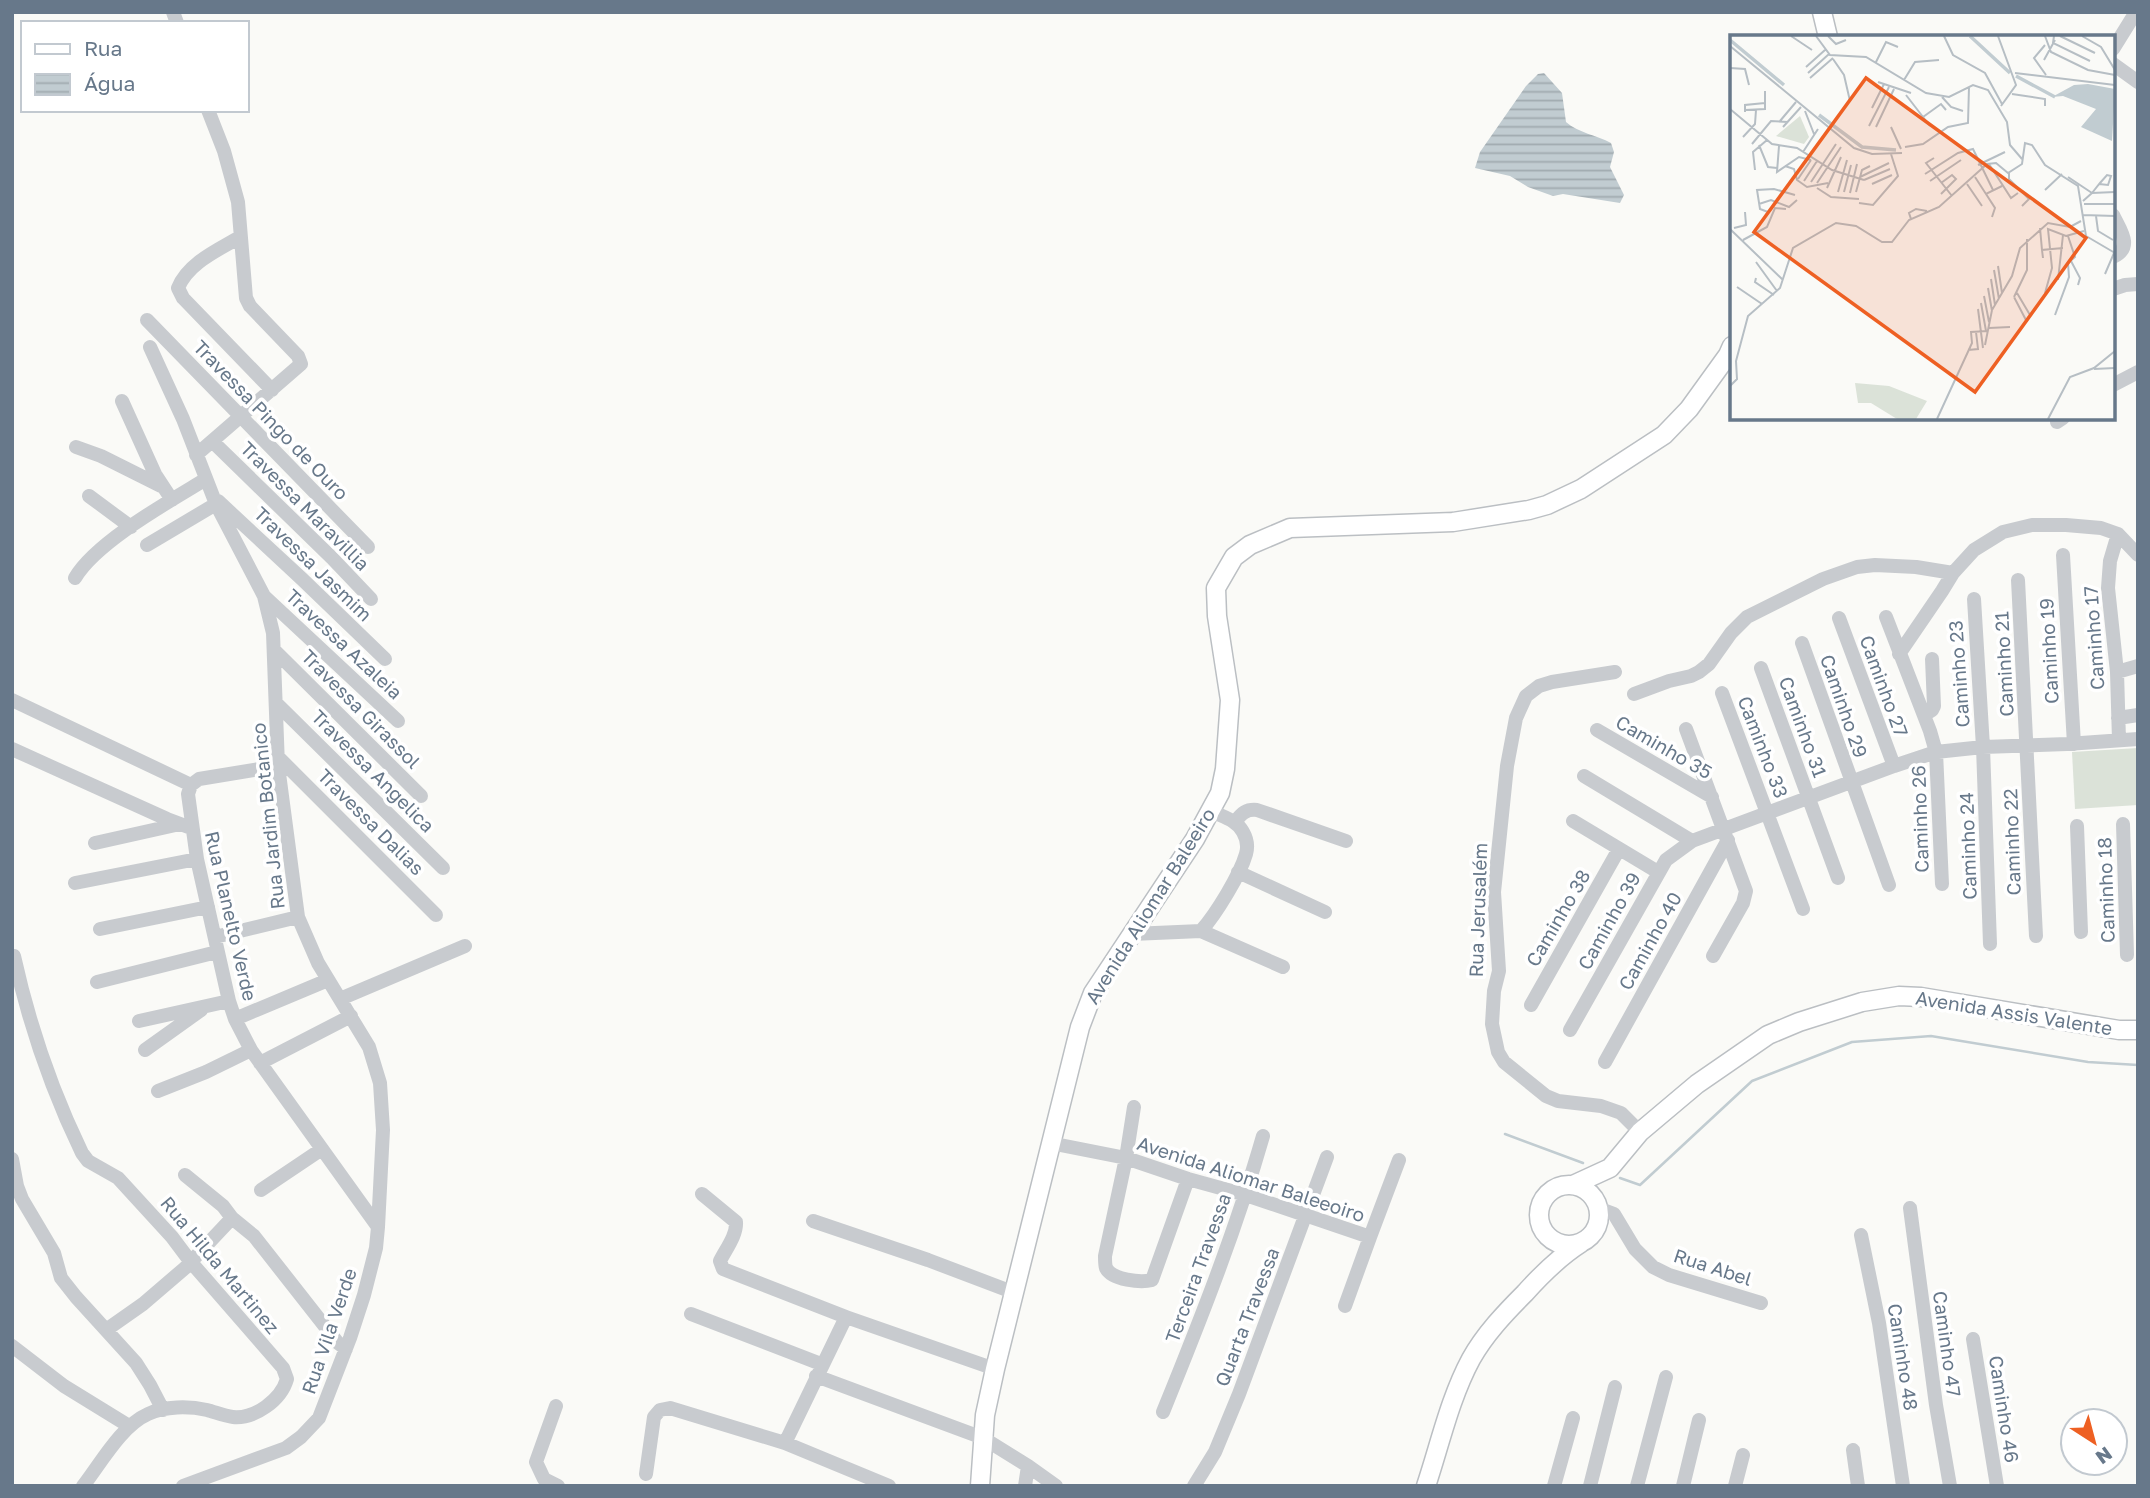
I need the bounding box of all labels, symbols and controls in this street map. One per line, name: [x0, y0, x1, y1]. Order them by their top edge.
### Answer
legend: [21, 21, 248, 112]
text: Rua: [84, 35, 122, 61]
inset map: [1730, 35, 2115, 420]
text: Água: [84, 70, 135, 96]
street label: Travessa Pingo de Ouro: [189, 335, 354, 504]
street label: Travessa Maravillia: [236, 436, 375, 575]
street label: Travessa Jasmim: [250, 502, 377, 626]
street label: Travessa Azaleia: [281, 584, 407, 703]
street label: Caminho 17: [2078, 585, 2109, 691]
street label: Caminho 19: [2034, 598, 2063, 704]
street label: Caminho 21: [1989, 611, 2018, 717]
street label: Caminho 23: [1943, 620, 1974, 728]
street label: Caminho 27: [1856, 632, 1913, 740]
street label: Travessa Girassol: [297, 644, 426, 773]
street label: Caminho 29: [1816, 651, 1873, 760]
street label: Caminho 31: [1775, 673, 1832, 780]
street label: Caminho 33: [1734, 693, 1793, 801]
street label: Travessa Angelica: [307, 705, 439, 837]
street label: Caminho 35: [1612, 710, 1716, 783]
street label: Rua Jardim Botanico: [246, 722, 289, 910]
street label: Travessa Dalias: [314, 764, 429, 879]
street label: Caminho 26: [1906, 765, 1933, 873]
street label: Caminho 22: [1998, 788, 2025, 896]
street label: Caminho 24: [1954, 792, 1981, 900]
street label: Avenida Aliomar Baleeiro: [1080, 804, 1219, 1008]
street label: Rua Planelto Verde: [201, 829, 262, 1003]
street label: Caminho 18: [2092, 837, 2119, 943]
street label: Rua Jerusalém: [1464, 842, 1491, 978]
street label: Caminho 38: [1521, 865, 1594, 970]
street label: Caminho 39: [1572, 868, 1645, 973]
street label: Caminho 40: [1613, 888, 1686, 994]
street label: Avenida Assis Valente: [1914, 986, 2114, 1039]
street label: Avenida Aliomar Baleeoiro: [1134, 1131, 1368, 1226]
street label: Terceira Travessa: [1160, 1190, 1235, 1346]
street label: Rua Hilda Martinez: [156, 1191, 284, 1338]
street label: Rua Abel: [1671, 1243, 1755, 1290]
street label: Quarta Travessa: [1209, 1244, 1284, 1390]
street label: Rua Vila Verde: [296, 1265, 361, 1397]
street label: Caminho 47: [1929, 1289, 1966, 1398]
street label: Caminho 48: [1884, 1302, 1923, 1412]
street label: Caminho 46: [1985, 1354, 2024, 1464]
north arrow: [2059, 1407, 2129, 1477]
text: N: [2092, 1443, 2117, 1470]

